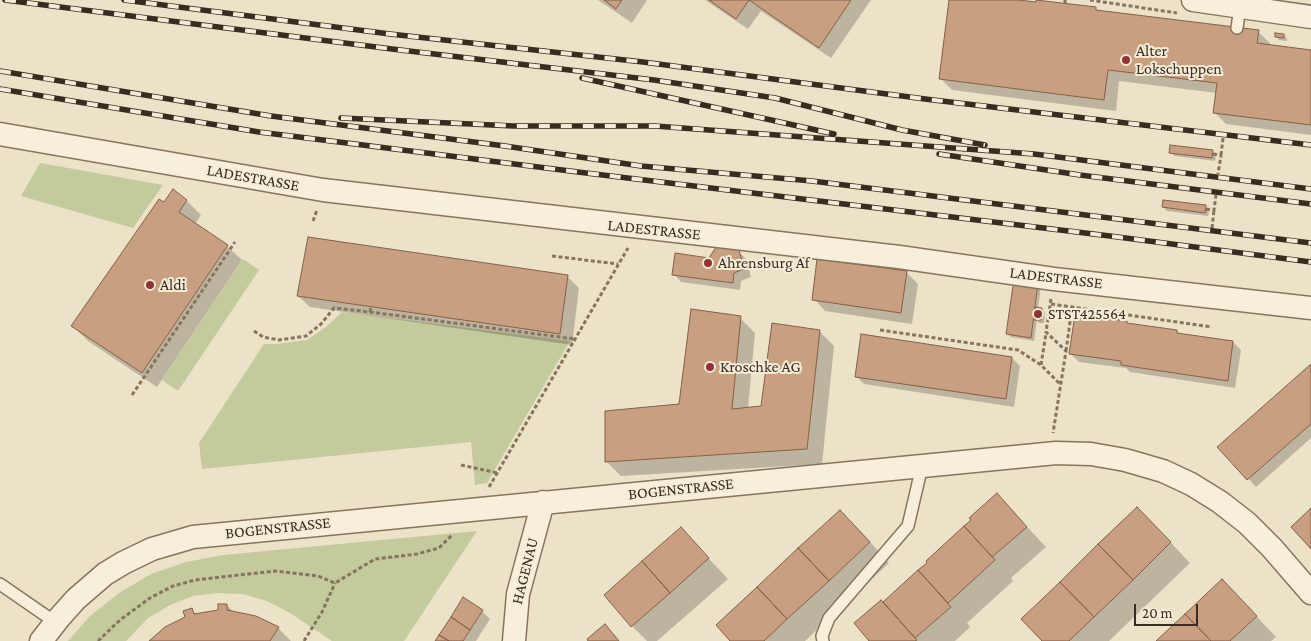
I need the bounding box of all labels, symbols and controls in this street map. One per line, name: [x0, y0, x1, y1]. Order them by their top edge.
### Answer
place label: Alter Lokschuppen: [1136, 41, 1222, 79]
marker: Alter Lokschuppen: [1120, 54, 1132, 66]
street label: LADESTRASSE: [205, 160, 301, 196]
street label: LADESTRASSE: [606, 216, 702, 244]
place label: Ahrensburg Af: [718, 253, 810, 273]
marker: Ahrensburg Af: [702, 257, 714, 269]
street label: LADESTRASSE: [1008, 263, 1104, 293]
place label: Aldi: [160, 275, 186, 295]
marker: Aldi: [144, 279, 156, 291]
place label: STST425564: [1048, 304, 1126, 324]
marker: STST425564: [1032, 308, 1044, 320]
place label: Kroschke AG: [720, 357, 801, 377]
marker: Kroschke AG: [704, 361, 716, 373]
street label: BOGENSTRASSE: [627, 474, 735, 504]
street label: BOGENSTRASSE: [224, 513, 332, 543]
street label: HAGENAU: [507, 536, 543, 606]
scale bar: [1136, 594, 1200, 626]
text: 20 m: [1142, 605, 1173, 621]

